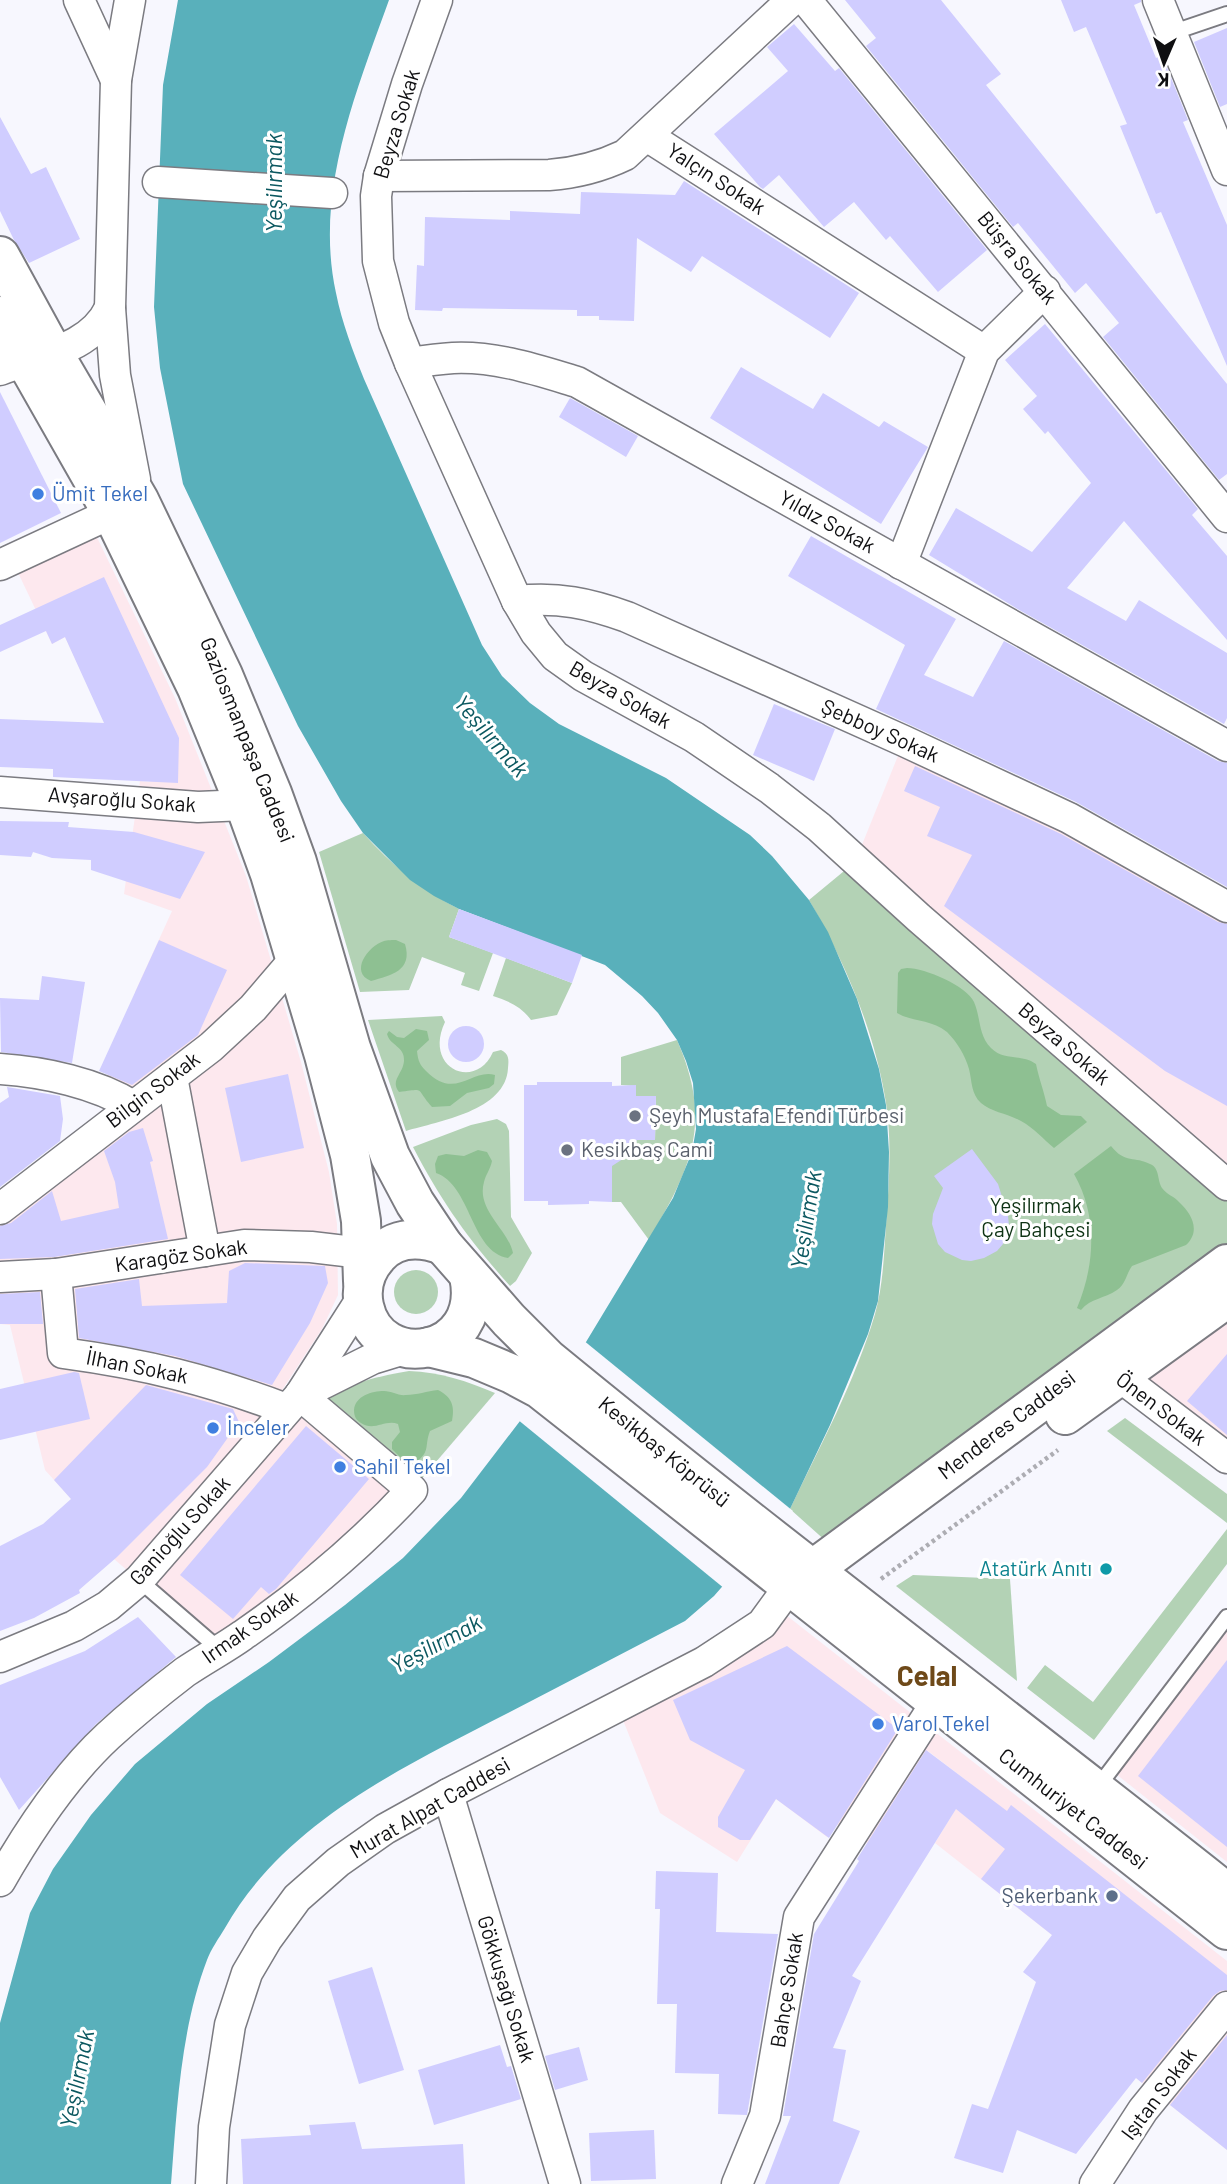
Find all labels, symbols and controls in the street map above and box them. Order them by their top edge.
north arrow [1129,28,1199,98]
street label: Beyza Sokak [367,66,424,181]
text: K [1157,69,1170,92]
water label: Yeşilırmak [259,133,287,233]
street label: Yalçın Sokak [663,137,771,219]
street label: Büşra Sokak [973,206,1063,309]
place label: Ümit Tekel [52,480,148,505]
street label: Yıldız Sokak [775,484,880,557]
marker: Ümit Tekel [30,486,46,502]
street label: Gaziosmanpaşa Caddesi [196,633,301,846]
street label: Beyza Sokak [565,655,676,733]
water label: Yeşilırmak [449,689,535,782]
street label: Şebboy Sokak [818,693,943,767]
street label: Avşaroğlu Sokak [47,781,197,816]
street label: Beyza Sokak [1014,996,1116,1089]
street label: Bilgin Sokak [100,1045,204,1132]
place label: Şeyh Mustafa Efendi Türbesi [649,1102,904,1127]
marker: Şeyh Mustafa Efendi Türbesi [627,1108,643,1124]
place label: Kesikbaş Cami [581,1136,713,1161]
marker: Kesikbaş Cami [559,1142,575,1158]
water label: Yeşilırmak [783,1169,827,1271]
park label: Yeşilırmak Çay Bahçesi [981,1192,1091,1241]
street label: Karagöz Sokak [113,1233,248,1276]
street label: İlhan Sokak [84,1343,190,1388]
street label: Menderes Caddesi [932,1364,1080,1484]
street label: Önen Sokak [1112,1366,1212,1450]
street label: Kesikbaş Köprüsü [594,1390,736,1511]
place label: İnceler [227,1414,290,1439]
marker: İnceler [205,1420,221,1436]
place label: Sahil Tekel [354,1453,450,1478]
marker: Sahil Tekel [332,1459,348,1475]
street label: Ganioğlu Sokak [123,1470,234,1590]
place label: Atatürk Anıtı [979,1555,1092,1580]
marker: Atatürk Anıtı [1098,1561,1114,1577]
street label: Irmak Sokak [196,1584,302,1668]
water label: Yeşilırmak [385,1607,486,1679]
district label: Celal [897,1658,957,1692]
place label: Varol Tekel [892,1710,990,1735]
marker: Varol Tekel [870,1716,886,1732]
street label: Cumhuriyet Caddesi [995,1742,1153,1874]
street label: Murat Alpat Caddesi [345,1751,514,1863]
place label: Şekerbank [1002,1882,1098,1907]
marker: Şekerbank [1104,1888,1120,1904]
street label: Gökkuşağı Sokak [473,1912,542,2065]
street label: Bahçe Sokak [764,1930,807,2049]
water label: Yeşilırmak [53,2027,99,2130]
street label: Işıtan Sokak [1115,2042,1201,2144]

